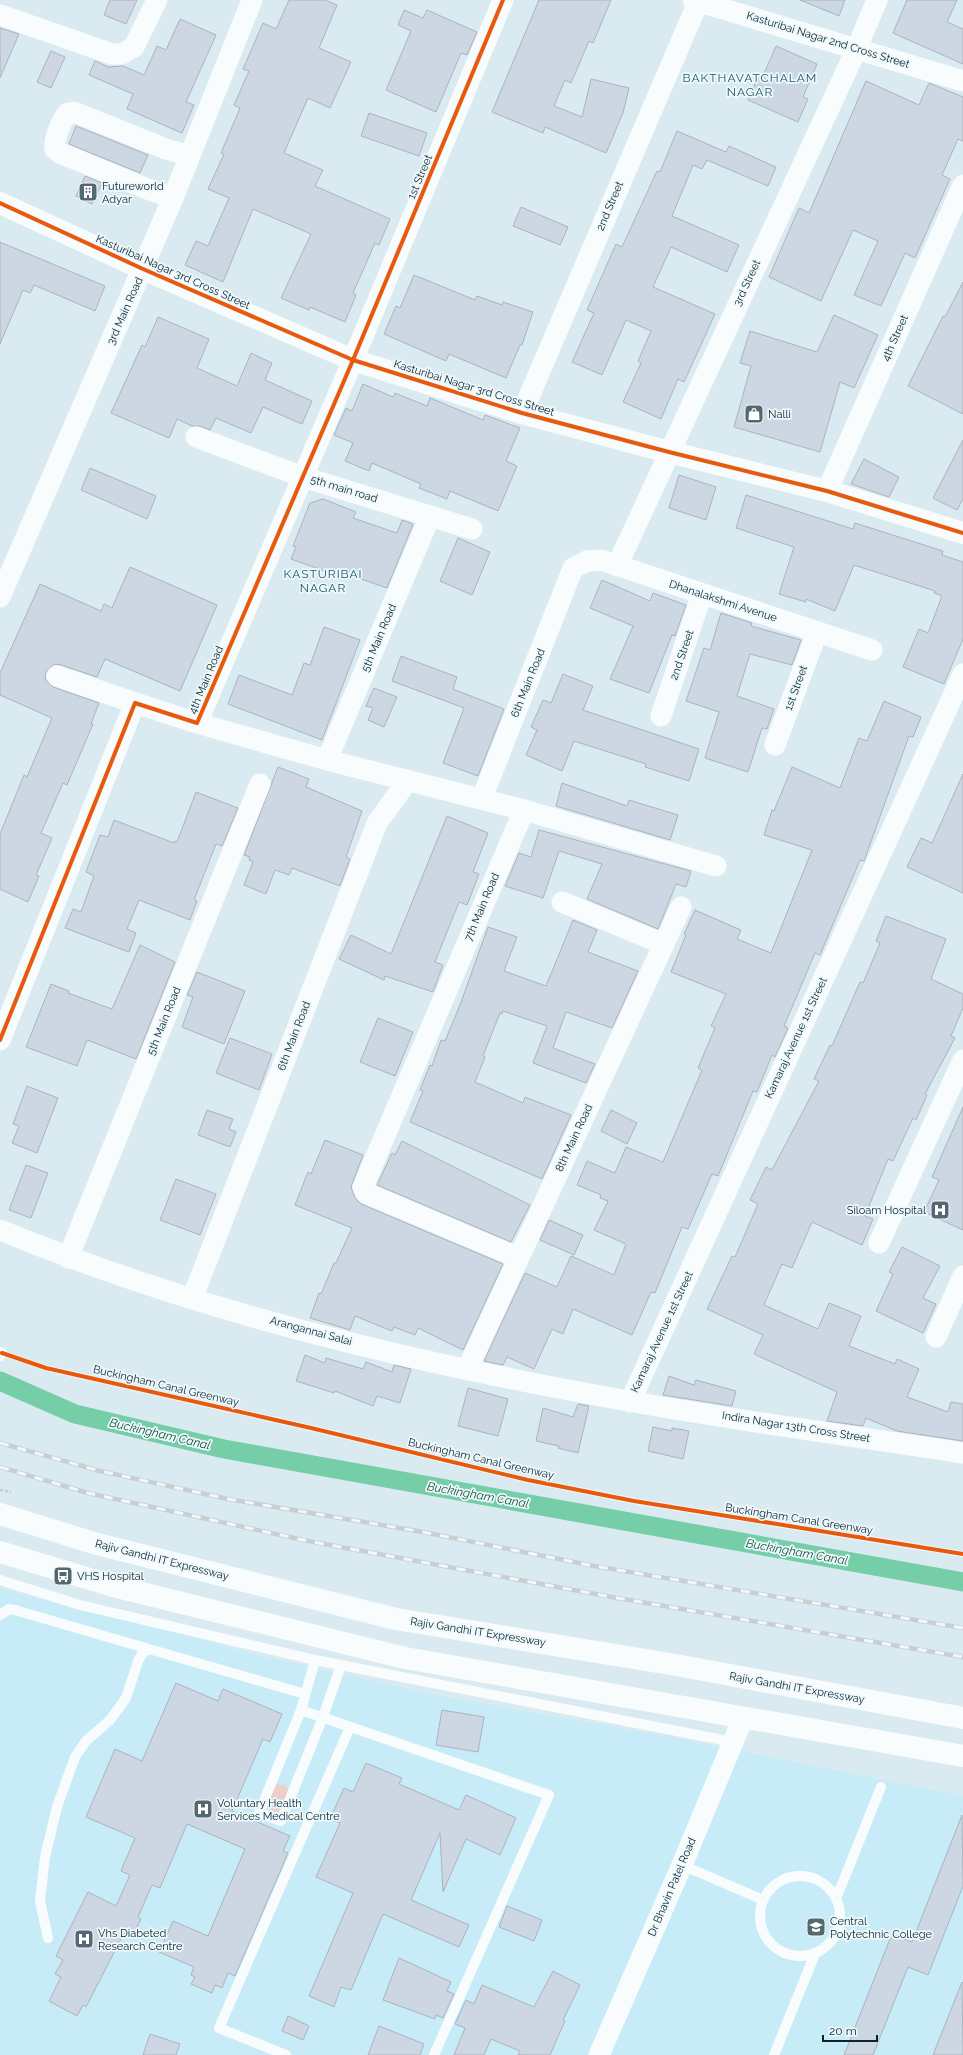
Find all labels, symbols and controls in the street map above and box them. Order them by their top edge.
street label: Kasturibai Nagar 2nd Cross Street [745,9,911,71]
district label: BAKTHAVATCHALAM NAGAR [683,71,817,99]
street label: 1st Street [405,153,435,201]
street label: 2nd Street [594,179,626,233]
place label: Futureworld Adyar [102,180,164,206]
building icon: Futureworld Adyar [77,181,99,203]
street label: Kasturibai Nagar 3rd Cross Street [94,232,252,312]
street label: 3rd Street [731,257,764,308]
street label: 3rd Main Road [104,275,146,347]
street label: 4th Street [879,313,911,363]
street label: Kasturibai Nagar 3rd Cross Street [392,357,556,419]
shop icon: Nalli [743,403,765,425]
place label: Nalli [768,408,791,421]
street label: 5th main road [309,473,379,505]
district label: KASTURIBAI NAGAR [283,567,363,595]
street label: Dhanalakshmi Avenue [667,577,779,625]
street label: 5th Main Road [359,602,399,674]
street label: 2nd Street [667,628,697,682]
street label: 4th Main Road [186,644,226,716]
street label: 6th Main Road [508,647,548,719]
street label: 1st Street [782,663,810,712]
street label: 7th Main Road [462,871,502,943]
street label: Kamaraj Avenue 1st Street [762,975,830,1101]
street label: 5th Main Road [144,985,184,1057]
street label: 6th Main Road [275,999,313,1072]
street label: 8th Main Road [553,1102,595,1174]
hospital icon: Siloam Hospital [929,1199,951,1221]
place label: Siloam Hospital [847,1204,926,1217]
street label: Kamaraj Avenue 1st Street [628,1269,696,1395]
street label: Arangannai Salai [268,1314,354,1348]
street label: Buckingham Canal Greenway [92,1363,240,1409]
street label: Indira Nagar 13th Cross Street [721,1409,871,1445]
water label: Buckingham Canal [108,1416,212,1452]
street label: Buckingham Canal Greenway [407,1436,555,1482]
water label: Buckingham Canal [426,1479,530,1511]
street label: Buckingham Canal Greenway [724,1501,874,1537]
water label: Buckingham Canal [745,1536,849,1568]
street label: Rajiv Gandhi IT Expressway [94,1537,230,1583]
bus stop icon: VHS Hospital [52,1565,74,1587]
place label: VHS Hospital [77,1570,144,1583]
street label: Rajiv Gandhi IT Expressway [409,1615,547,1649]
street label: Rajiv Gandhi IT Expressway [728,1670,866,1706]
place label: Voluntary Health Services Medical Centre [217,1797,340,1823]
hospital icon: Voluntary Health Services Medical Centre [192,1798,214,1820]
street label: Dr Bhavin Patel Road [645,1836,699,1938]
place label: Central Polytechnic College [830,1915,933,1941]
school or university icon: Central Polytechnic College [805,1916,827,1938]
place label: Vhs Diabeted Research Centre [98,1927,183,1953]
hospital icon: Vhs Diabeted Research Centre [73,1928,95,1950]
scale bar [823,2017,877,2043]
text: 20 m [829,2024,857,2038]

